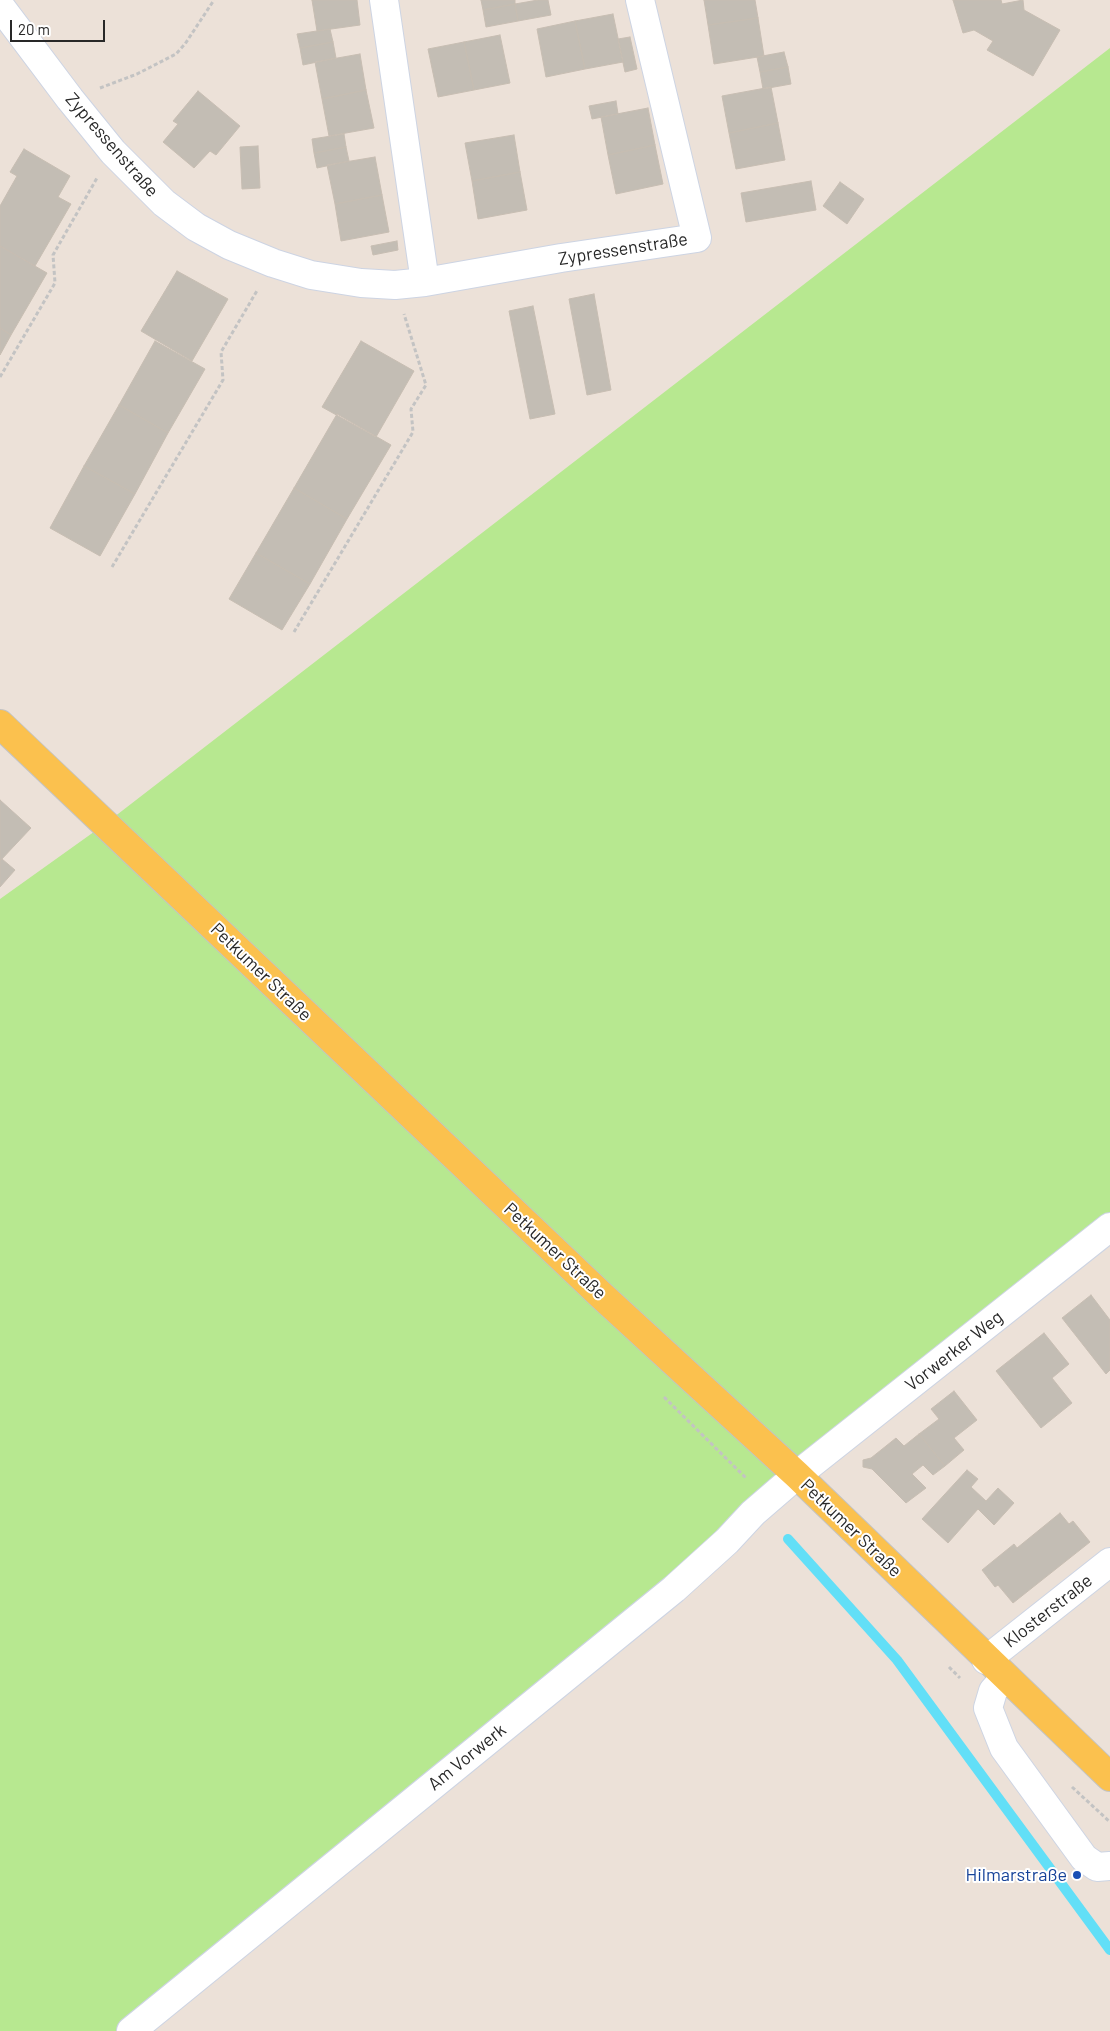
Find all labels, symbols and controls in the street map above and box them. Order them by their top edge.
scale bar [12,10,108,42]
text: 20 m [18,20,50,38]
street label: Zypressenstraße [61,89,163,201]
street label: Zypressenstraße [557,228,689,270]
street label: Petkumer Straße [206,918,316,1026]
street label: Petkumer Straße [499,1198,611,1304]
street label: Vorwerker Weg [901,1306,1007,1396]
street label: Petkumer Straße [796,1474,906,1582]
street label: Klosterstraße [999,1570,1097,1652]
street label: Am Vorwerk [424,1719,510,1795]
place label: Hilmarstraße [965,1864,1067,1886]
marker: Hilmarstraße [1071,1869,1083,1881]

